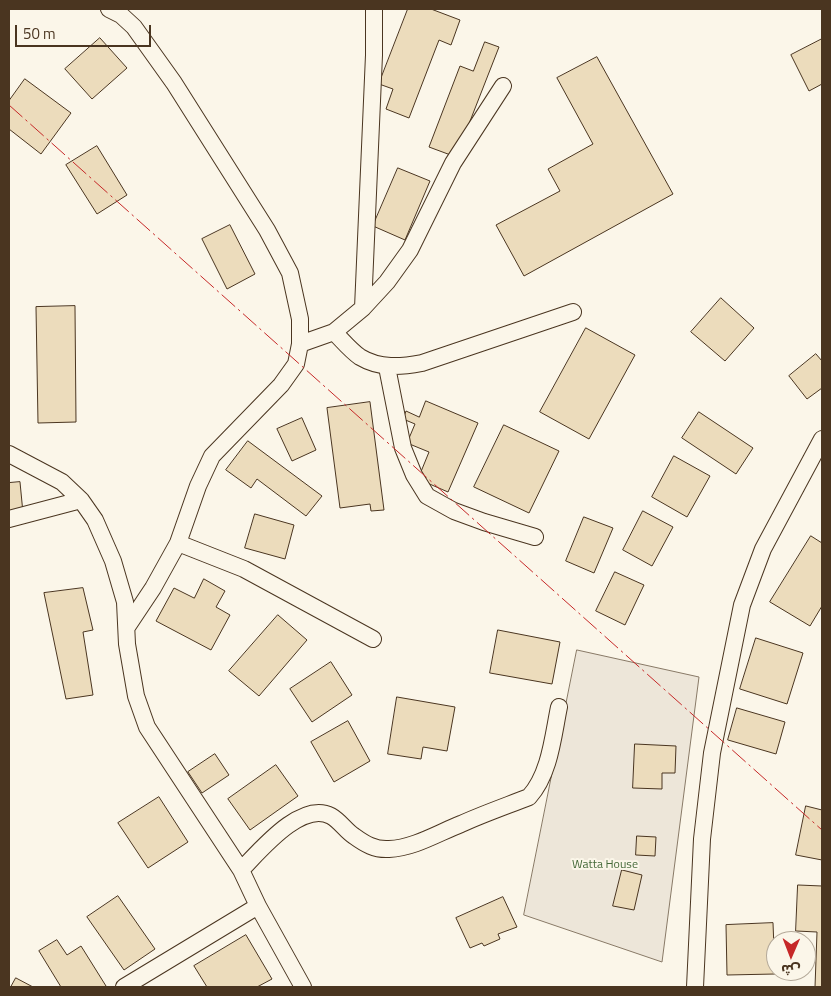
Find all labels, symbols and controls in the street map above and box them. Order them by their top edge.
scale bar [18,15,154,47]
text: 50 m [23,22,56,45]
park label: Watta House [572,858,638,872]
north arrow [766,931,816,981]
text: ش [781,960,801,981]

